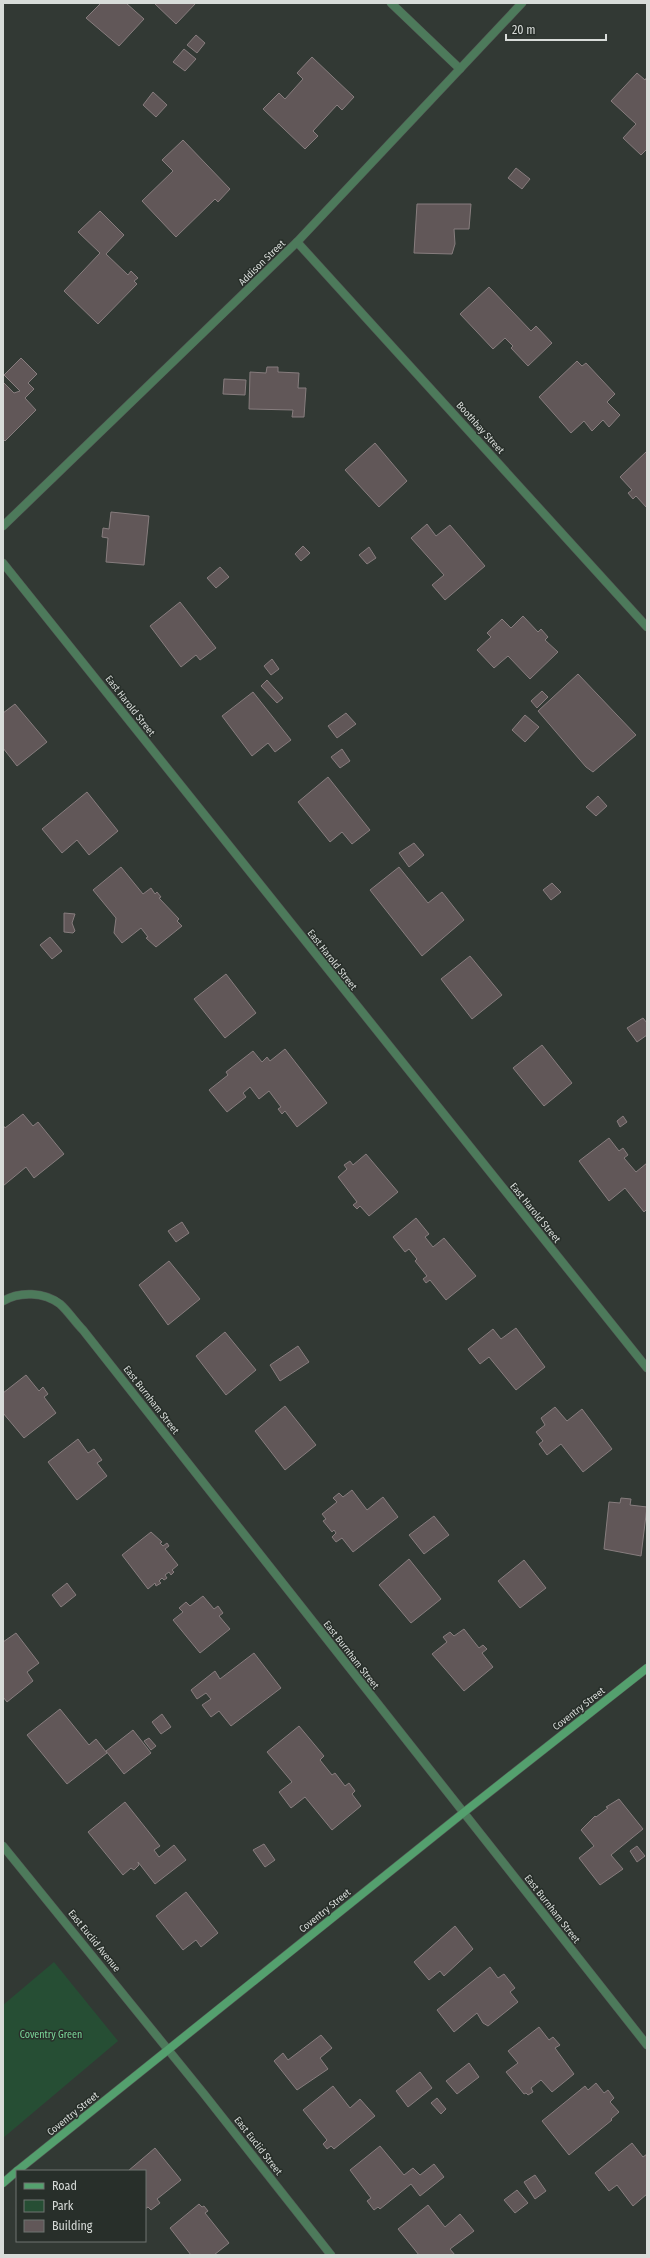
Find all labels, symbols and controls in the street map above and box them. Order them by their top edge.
scale bar [506,16,606,42]
text: 20 m [512,23,536,37]
street label: Addison Street [236,237,288,288]
street label: Boothbay Street [453,399,507,457]
street label: East Harold Street [103,673,158,739]
street label: East Harold Street [305,927,360,993]
street label: East Harold Street [507,1181,563,1246]
street label: East Burnham Street [121,1363,182,1437]
street label: East Burnham Street [321,1618,382,1692]
street label: Coventry Street [551,1684,608,1733]
street label: East Burnham Street [522,1872,583,1946]
street label: Coventry Street [297,1886,354,1935]
street label: East Euclid Avenue [65,1908,123,1974]
park label: Coventry Green [20,2029,82,2041]
street label: Coventry Street [45,2089,102,2138]
street label: East Euclid Street [231,2114,285,2178]
legend [16,2170,146,2242]
text: Road [52,2179,77,2193]
text: Park [52,2199,74,2213]
text: Building [52,2219,93,2233]

